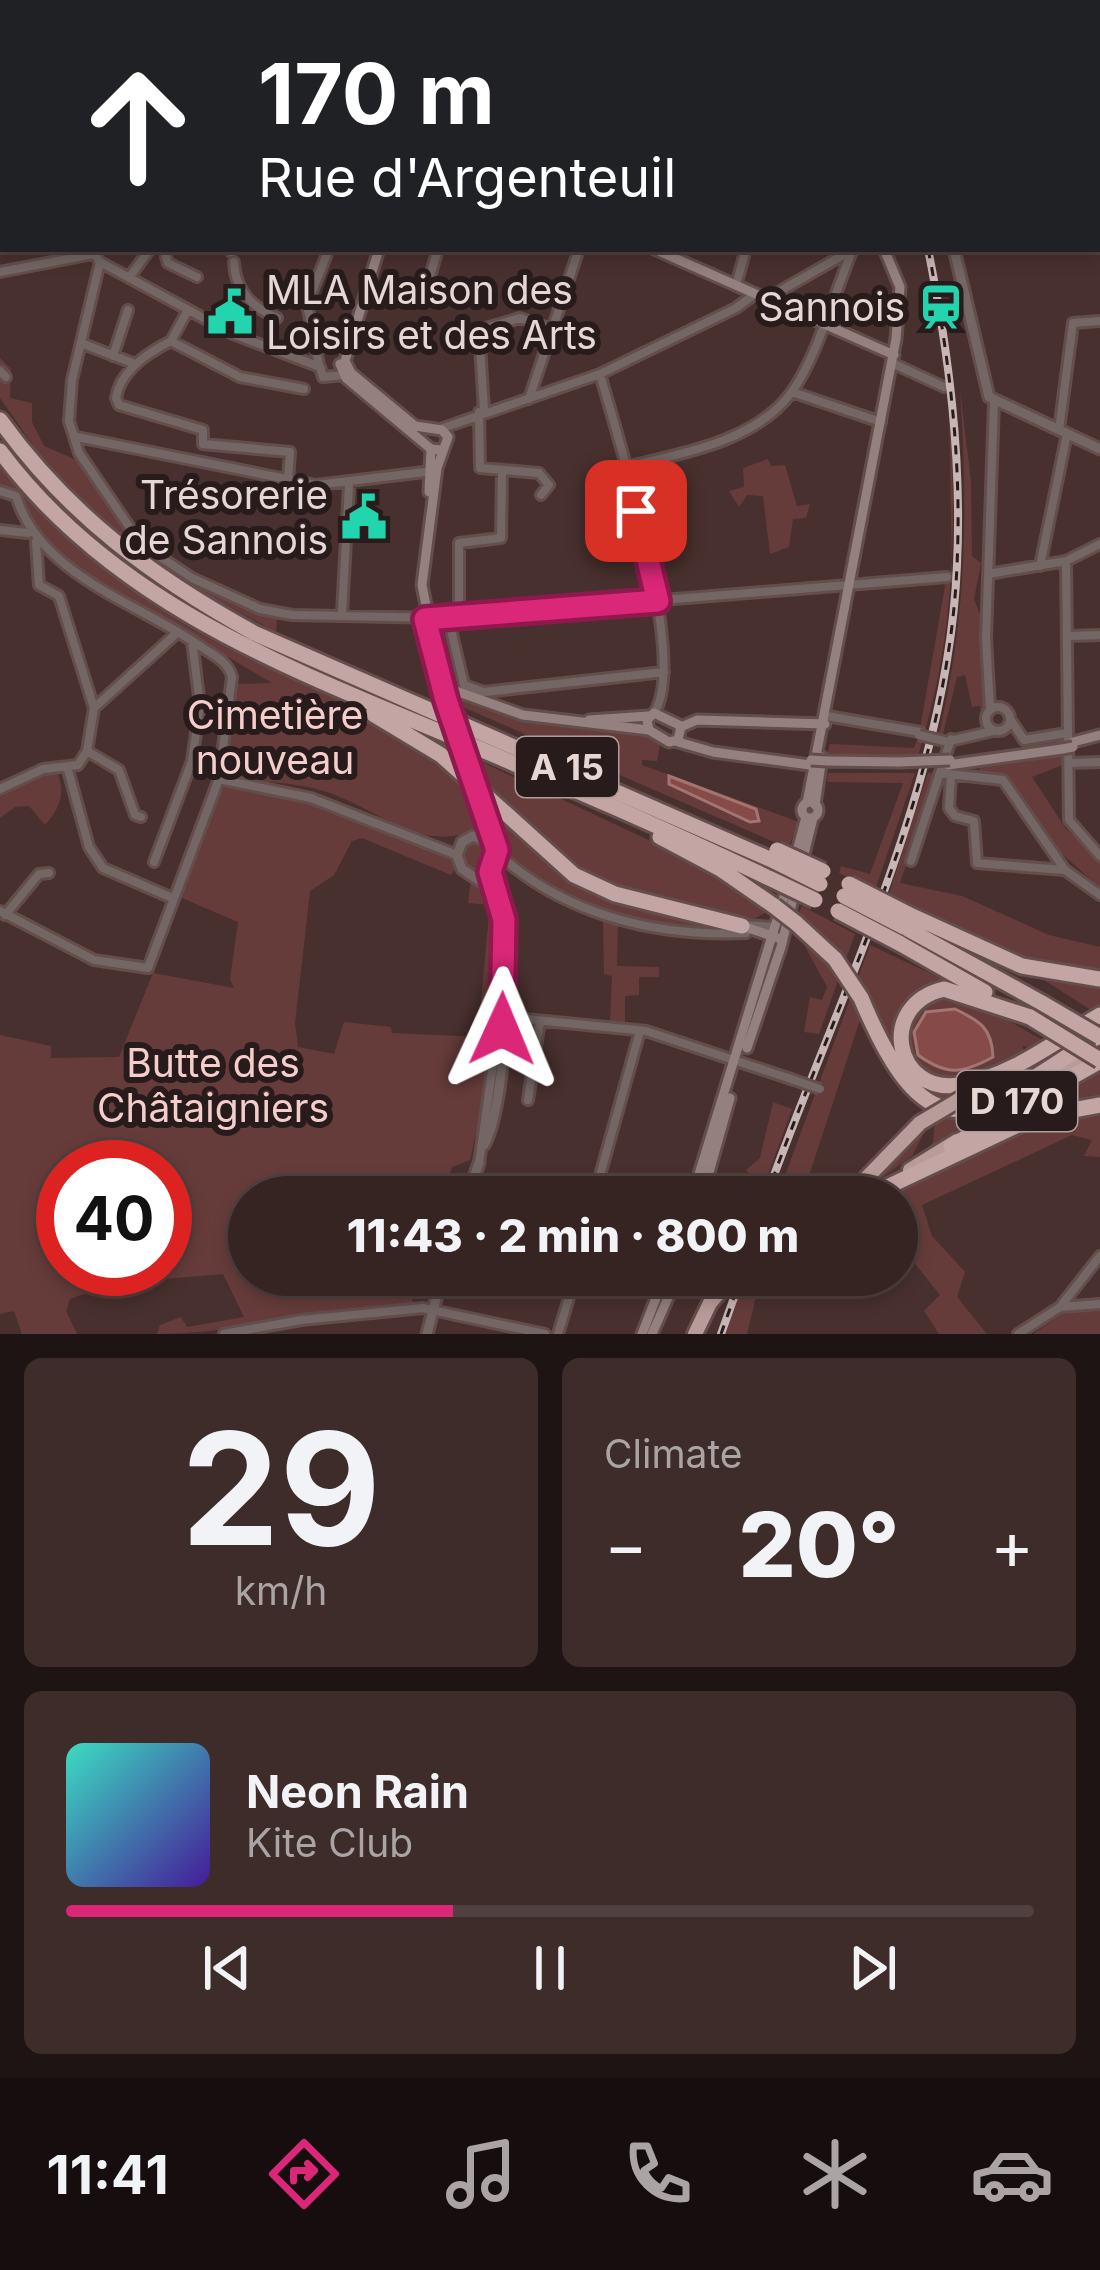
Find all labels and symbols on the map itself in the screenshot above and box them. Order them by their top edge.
place label: MLA Maison des Loisirs et des Arts [266,266,597,358]
station icon: Sannois [916,282,966,332]
place label: Sannois [759,283,905,330]
public building icon: MLA Maison des Loisirs et des Arts [205,287,255,337]
pin [585,460,687,562]
place label: Trésorerie de Sannois [124,471,328,563]
public building icon: Trésorerie de Sannois [339,492,389,542]
park label: Cimetière nouveau [187,691,363,783]
road number: A 15 [516,737,618,797]
position arrow [439,966,565,1092]
park label: Butte des Châtaigniers [97,1039,329,1131]
road number: D 170 [957,1071,1077,1131]
speed limit sign: 40 [36,1140,192,1296]

